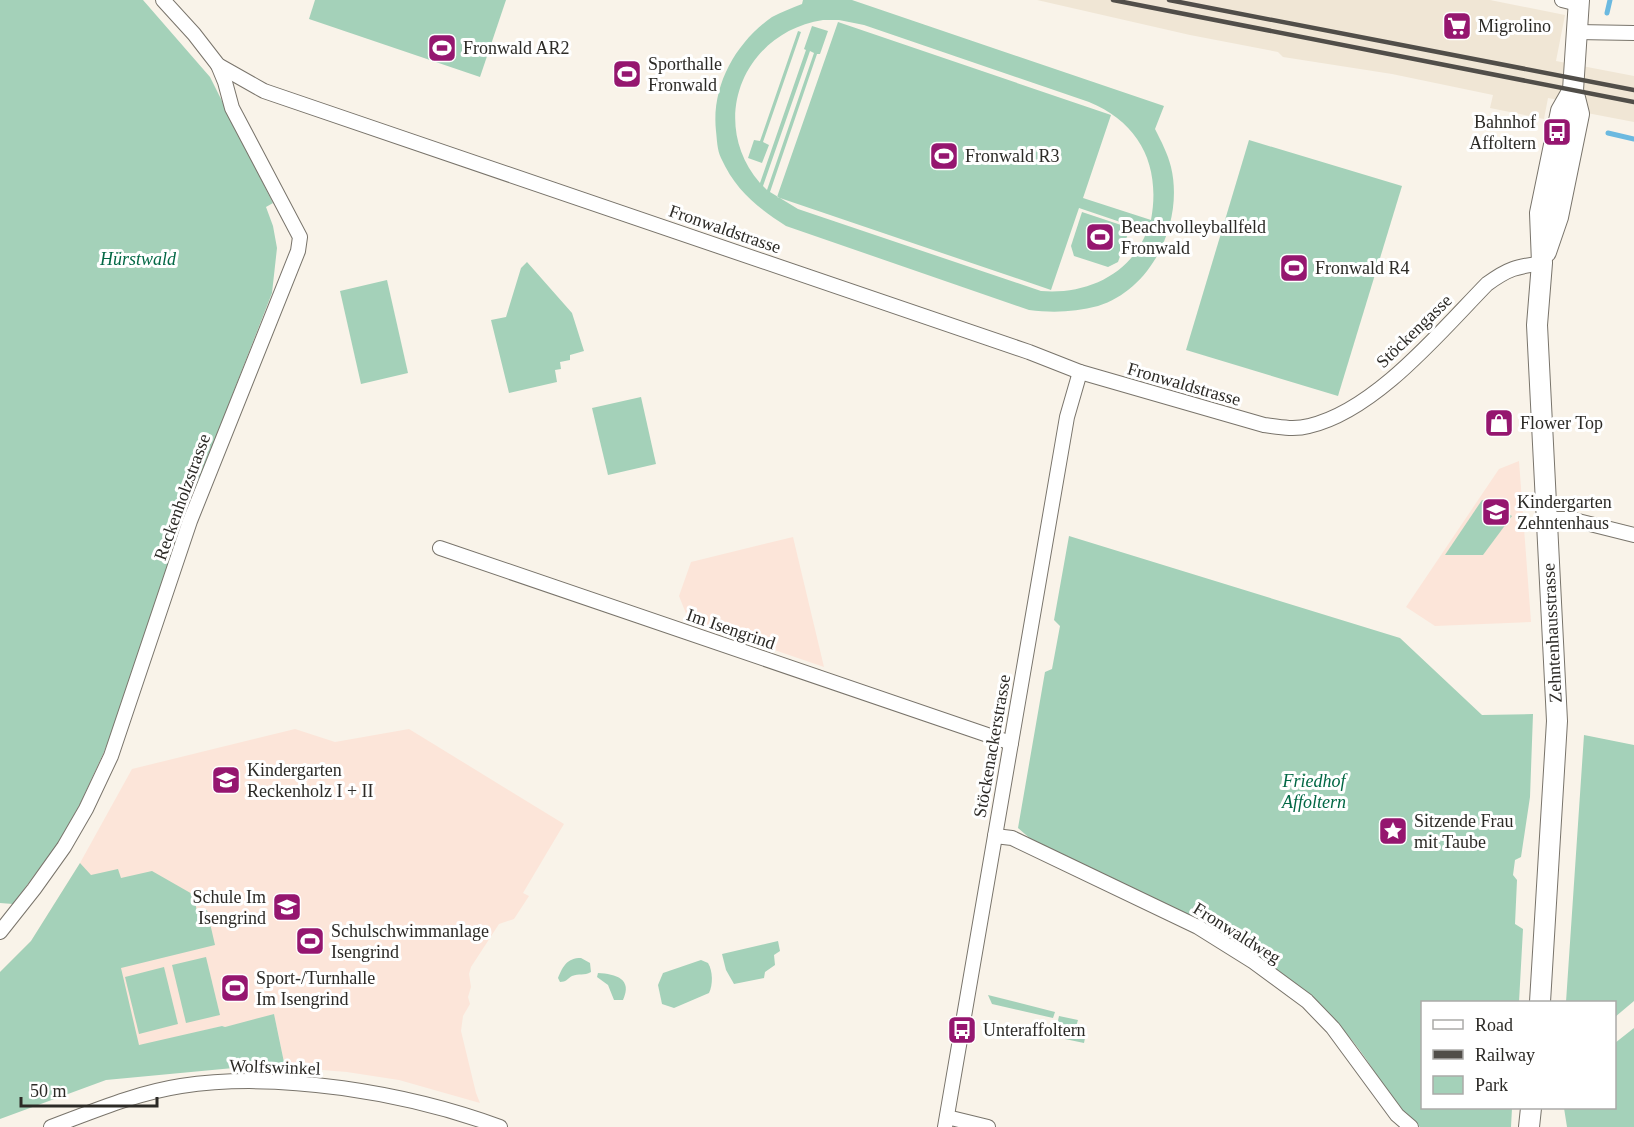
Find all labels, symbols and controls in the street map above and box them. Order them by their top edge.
supermarket icon: Migrolino [1441,10,1473,42]
place label: Migrolino [1478,16,1551,36]
sports icon: Fronwald AR2 [426,32,458,64]
place label: Fronwald AR2 [463,38,570,58]
place label: Sporthalle Fronwald [648,54,722,95]
sports icon: Sporthalle Fronwald [611,58,643,90]
place label: Bahnhof Affoltern [1469,112,1536,153]
bus stop icon: Bahnhof Affoltern [1541,116,1573,148]
sports icon: Fronwald R3 [928,140,960,172]
place label: Fronwald R3 [965,146,1060,166]
street label: Fronwaldstrasse [666,201,784,258]
place label: Beachvolleyballfeld Fronwald [1121,217,1266,258]
sports icon: Beachvolleyballfeld Fronwald [1084,221,1116,253]
park label: Hürstwald [99,249,177,269]
sports icon: Fronwald R4 [1278,252,1310,284]
place label: Fronwald R4 [1315,258,1410,278]
street label: Stöckengasse [1372,290,1456,372]
street label: Fronwaldstrasse [1125,358,1243,410]
shop icon: Flower Top [1483,407,1515,439]
place label: Flower Top [1520,413,1603,433]
street label: Reckenholzstrasse [150,431,214,563]
place label: Kindergarten Zehntenhaus [1517,492,1612,533]
school or university icon: Kindergarten Zehntenhaus [1480,496,1512,528]
street label: Zehntenhausstrasse [1538,563,1566,703]
street label: Im Isengrind [684,604,778,654]
street label: Stöckenackerstrasse [970,673,1014,819]
place label: Kindergarten Reckenholz I + II [247,760,374,801]
school or university icon: Kindergarten Reckenholz I + II [210,764,242,796]
park label: Friedhof Affoltern [1281,771,1348,812]
place label: Sitzende Frau mit Taube [1414,811,1513,852]
place icon: Sitzende Frau mit Taube [1377,815,1409,847]
place label: Schule Im Isengrind [193,887,266,928]
school or university icon: Schule Im Isengrind [271,891,303,923]
street label: Fronwaldweg [1190,898,1284,968]
place label: Schulschwimmanlage Isengrind [331,921,489,962]
sports icon: Schulschwimmanlage Isengrind [294,925,326,957]
place label: Sport-/Turnhalle Im Isengrind [256,968,375,1009]
sports icon: Sport-/Turnhalle Im Isengrind [219,972,251,1004]
legend [1421,1001,1616,1109]
bus stop icon: Unteraffoltern [946,1014,978,1046]
text: Road [1475,1015,1513,1035]
place label: Unteraffoltern [983,1020,1086,1040]
text: Railway [1475,1045,1535,1065]
street label: Wolfswinkel [229,1055,321,1079]
scale bar [21,1070,158,1108]
text: Park [1475,1075,1508,1095]
text: 50 m [30,1081,67,1101]

